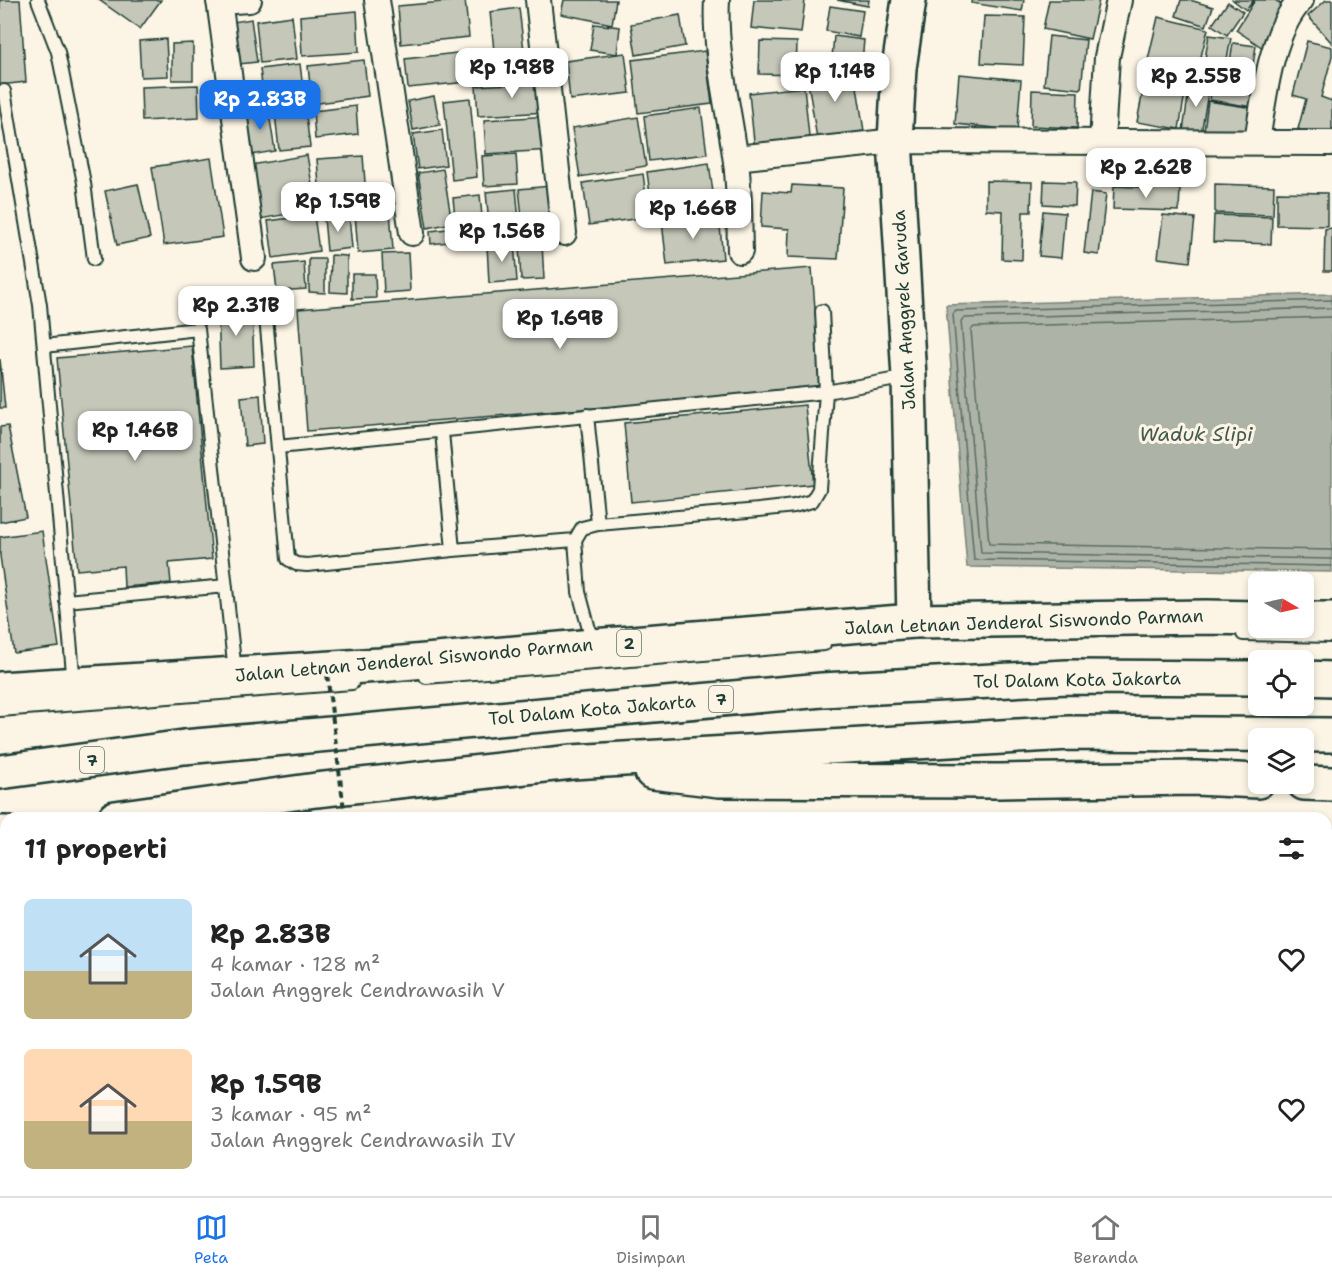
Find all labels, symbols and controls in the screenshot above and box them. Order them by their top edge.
pin: Rp 1.98B [450,48,574,99]
pin: Rp 1.14B [773,52,897,103]
text: Rp 1.98B [469,54,555,80]
pin: Rp 2.55B [1134,57,1258,108]
text: Rp 1.14B [795,58,875,84]
text: Rp 2.55B [1151,63,1241,89]
pin: Rp 2.83B [198,80,322,131]
text: Rp 2.83B [214,86,307,112]
pin: Rp 2.62B [1084,148,1208,199]
text: Rp 2.62B [1100,154,1192,180]
pin: Rp 1.59B [276,182,400,233]
text: Rp 1.59B [295,188,381,214]
pin: Rp 1.66B [631,189,755,240]
text: Rp 1.66B [649,195,737,221]
street label: Jalan Anggrek Garuda [887,209,921,411]
pin: Rp 1.56B [440,212,564,263]
text: Rp 1.56B [459,218,545,244]
pin: Rp 2.31B [174,286,298,337]
text: Rp 2.31B [192,292,280,318]
pin: Rp 1.69B [498,299,622,350]
text: Rp 1.69B [517,305,603,331]
pin: Rp 1.46B [73,411,197,462]
text: Rp 1.46B [92,417,178,443]
water label: Waduk Slipi [1139,421,1253,447]
north arrow [1248,572,1314,638]
map controls [1248,572,1314,794]
street label: Jalan Letnan Jenderal Siswondo Parman [844,604,1204,640]
road number: 2 [617,630,641,656]
street label: Jalan Letnan Jenderal Siswondo Parman [234,632,594,688]
button: locate [1248,650,1314,716]
street label: Tol Dalam Kota Jakarta [973,666,1181,694]
road number: 7 [709,686,733,712]
street label: Tol Dalam Kota Jakarta [488,689,696,731]
button: layers [1248,728,1314,794]
road number: 7 [80,747,104,773]
text: 11 properti [24,831,167,866]
icon: filters [1275,832,1308,865]
text: Rp 2.83B [210,916,331,951]
icon: home [72,923,144,995]
icon: heart [1275,943,1308,976]
text: 4 kamar · 128 m² [210,951,380,977]
text: Jalan Anggrek Cendrawasih V [210,977,505,1003]
text: Rp 1.59B [210,1066,322,1101]
icon: home [72,1073,144,1145]
icon: heart [1275,1093,1308,1126]
text: 3 kamar · 95 m² [210,1101,371,1127]
text: Jalan Anggrek Cendrawasih IV [210,1127,516,1153]
tab: Peta [194,1211,228,1268]
tab: Disimpan [616,1211,685,1268]
tab: Beranda [1074,1211,1138,1268]

